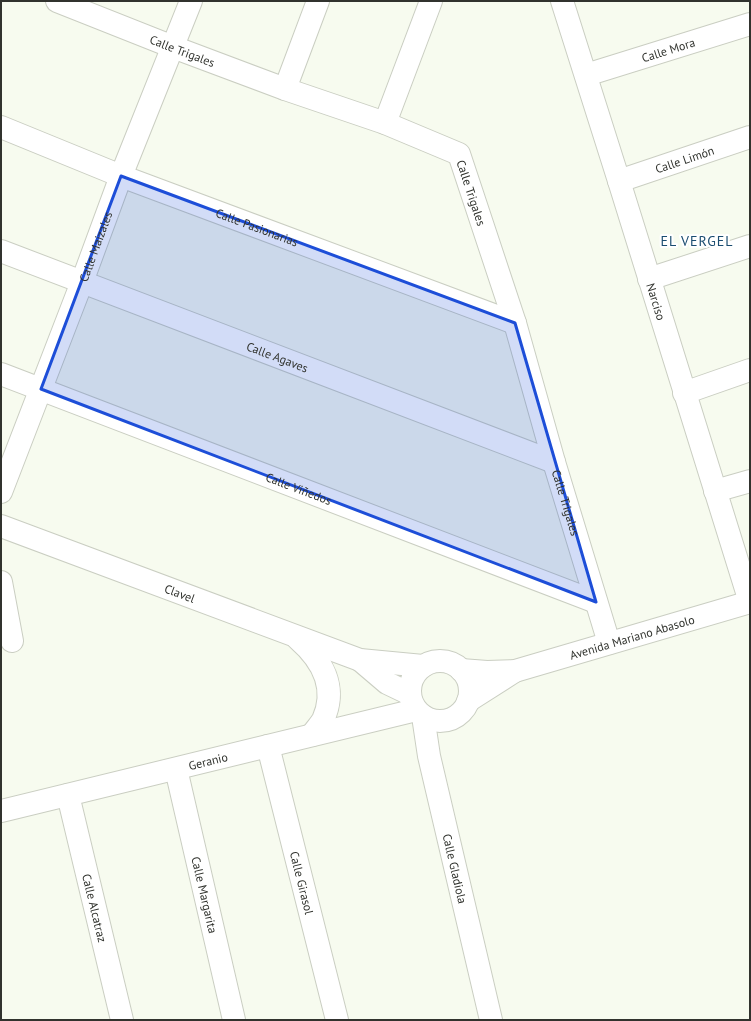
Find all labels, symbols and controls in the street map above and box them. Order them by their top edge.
street label: Calle Trigales [148,31,217,70]
street label: Calle Mora [640,34,697,65]
street label: Calle Limón [653,142,716,176]
street label: Calle Trigales [454,158,490,228]
street label: Calle Pasionarias [214,205,300,249]
street label: Calle Maizales [75,209,115,284]
district label: EL VERGEL [661,232,733,250]
street label: Narciso [644,281,669,322]
street label: Calle Agaves [245,338,310,375]
street label: Calle Trigales [549,468,583,537]
street label: Calle Viñedos [264,469,334,508]
street label: Clavel [163,580,198,606]
street label: Avenida Mariano Abasolo [568,611,696,662]
street label: Geranio [187,749,229,773]
street label: Calle Gladiola [440,832,471,905]
street label: Calle Girasol [287,850,318,916]
street label: Calle Margarita [189,855,221,935]
street label: Calle Alcatraz [80,872,111,944]

